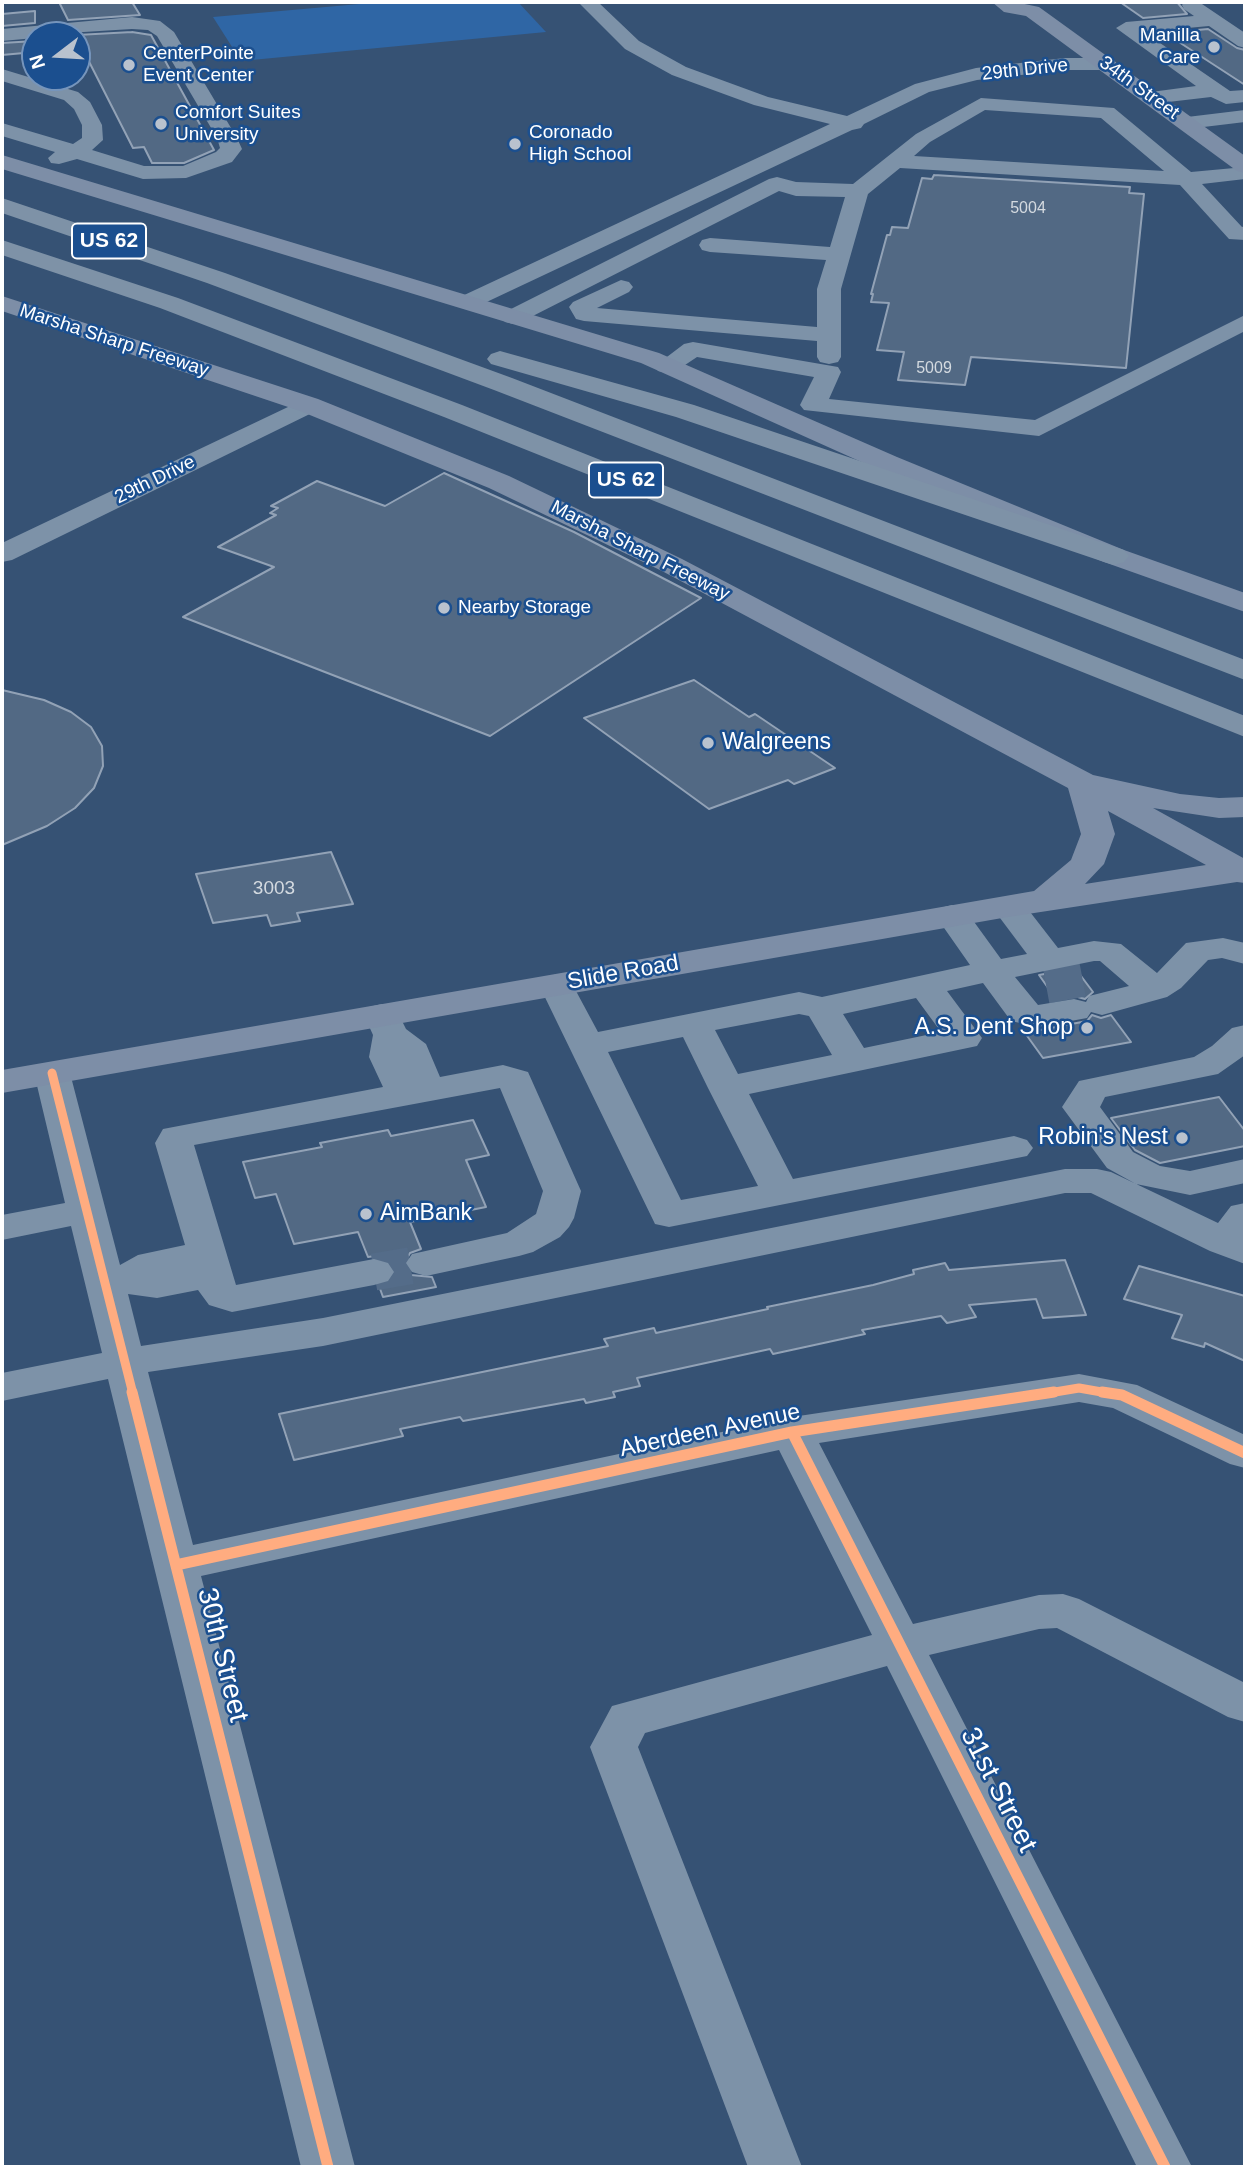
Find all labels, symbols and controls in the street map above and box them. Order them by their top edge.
north arrow [21,21,91,91]
place label: Manilla Care [1140,25,1200,69]
marker: Manilla Care [1206,39,1222,55]
place label: CenterPointe Event Center [143,43,254,87]
street label: 34th Street [1095,51,1183,125]
text: N [25,52,49,71]
street label: 29th Drive [981,54,1069,86]
marker: CenterPointe Event Center [121,57,137,73]
place label: Comfort Suites University [175,102,301,146]
marker: Comfort Suites University [153,116,169,132]
place label: Coronado High School [529,122,631,166]
marker: Coronado High School [507,136,523,152]
house number: 5004 [1010,199,1046,219]
road number: US 62 [72,224,146,258]
street label: Marsha Sharp Freeway [17,300,211,382]
house number: 5009 [916,359,952,379]
street label: 29th Drive [111,451,199,509]
road number: US 62 [589,462,663,498]
street label: Marsha Sharp Freeway [547,496,733,606]
place label: Nearby Storage [458,597,591,619]
marker: Nearby Storage [436,600,452,616]
place label: Walgreens [722,729,831,757]
marker: Walgreens [700,735,716,751]
house number: 3003 [253,878,295,900]
street label: Slide Road [565,950,681,996]
place label: A.S. Dent Shop [914,1014,1073,1042]
marker: A.S. Dent Shop [1079,1020,1095,1036]
place label: Robin's Nest [1038,1124,1168,1152]
marker: Robin's Nest [1174,1130,1190,1146]
place label: AimBank [380,1200,472,1228]
marker: AimBank [358,1206,374,1222]
street label: Aberdeen Avenue [617,1398,803,1464]
street label: 30th Street [189,1584,255,1726]
street label: 31st Street [952,1722,1044,1858]

